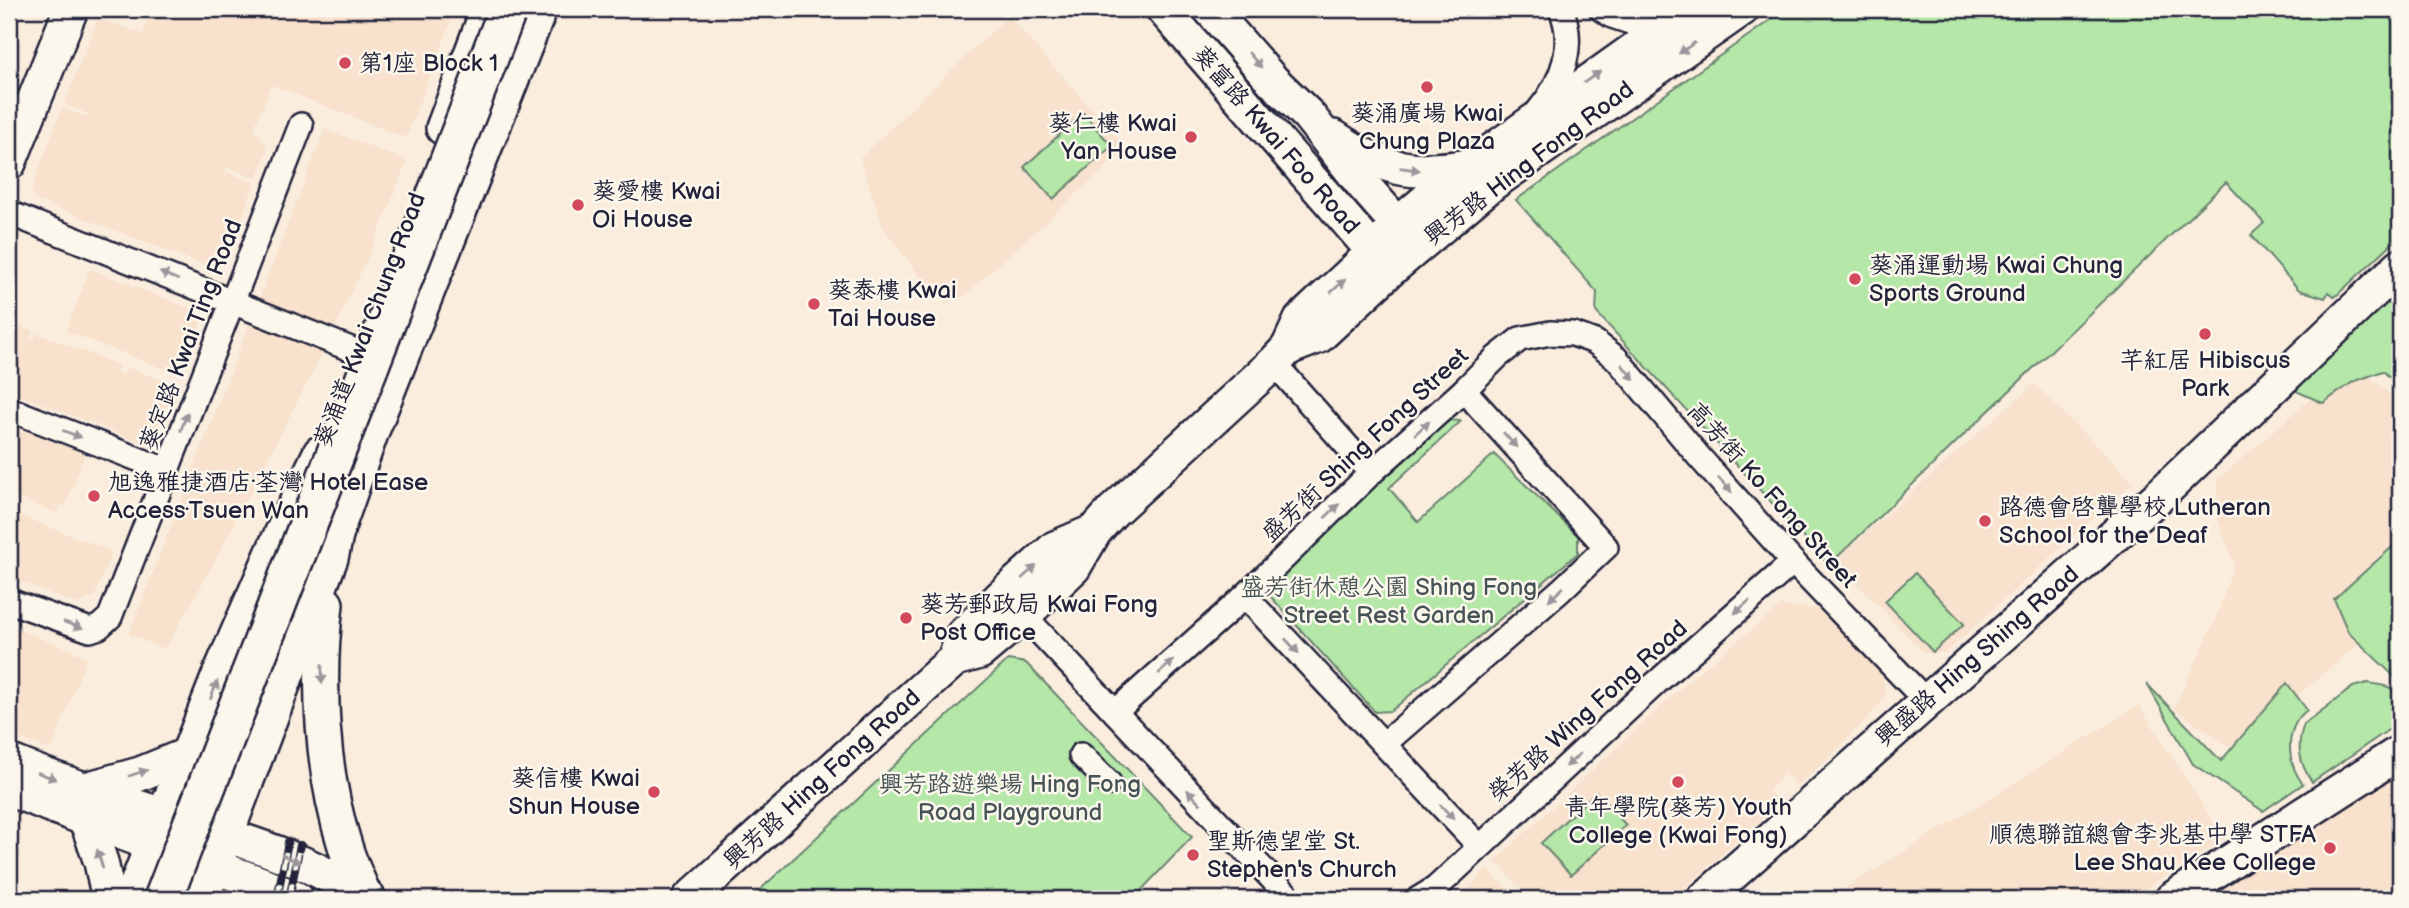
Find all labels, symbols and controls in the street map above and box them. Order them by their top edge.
street label: 葵富路 Kwai Foo Road [1186,40,1366,240]
one-way arrow [1678,41,1696,55]
place label: 第1座 Block 1 [359,49,498,78]
one-way arrow [1247,52,1262,69]
marker: 第1座 Block 1 [337,55,353,71]
one-way arrow [1583,70,1601,84]
street label: 興芳路 Hing Fong Road [1419,75,1639,251]
marker: 葵涌廣場 Kwai Chung Plaza [1419,79,1435,95]
place label: 葵涌廣場 Kwai Chung Plaza [1351,99,1503,156]
place label: 葵仁樓 Kwai Yan House [1048,109,1177,166]
marker: 葵仁樓 Kwai Yan House [1183,129,1199,145]
one-way arrow [1399,164,1421,175]
place label: 葵愛樓 Kwai Oi House [592,177,721,234]
street label: 葵涌道 Kwai Chung Road [308,188,432,452]
marker: 葵愛樓 Kwai Oi House [570,197,586,213]
street label: 葵定路 Kwai Ting Road [133,215,249,455]
place label: 葵涌運動場 Kwai Chung Sports Ground [1869,251,2123,308]
one-way arrow [159,271,180,282]
marker: 葵涌運動場 Kwai Chung Sports Ground [1847,271,1863,287]
place label: 葵泰樓 Kwai Tai House [828,276,957,333]
one-way arrow [1329,279,1346,295]
marker: 葵泰樓 Kwai Tai House [806,296,822,312]
marker: 芊紅居 Hibiscus Park [2197,326,2213,342]
street label: 盛芳街 Shing Fong Street [1256,341,1475,548]
place label: 芊紅居 Hibiscus Park [2120,346,2290,403]
one-way arrow [1620,363,1635,380]
street label: 高芳街 Ko Fong Street [1681,396,1864,594]
one-way arrow [179,411,190,432]
one-way arrow [1413,420,1430,436]
one-way arrow [62,428,83,439]
one-way arrow [1502,432,1517,449]
place label: 旭逸雅捷酒店·荃灣 Hotel Ease Access·Tsuen Wan [108,468,428,525]
one-way arrow [1717,477,1732,494]
marker: 旭逸雅捷酒店·荃灣 Hotel Ease Access·Tsuen Wan [86,488,102,504]
place label: 路德會啓聾學校 Lutheran School for the Deaf [1999,493,2271,550]
one-way arrow [1323,504,1340,520]
marker: 路德會啓聾學校 Lutheran School for the Deaf [1977,513,1993,529]
street label: 興盛路 Hing Shing Road [1869,560,2085,752]
one-way arrow [1020,564,1037,580]
park label: 盛芳街休憩公園 Shing Fong Street Rest Garden [1241,573,1537,630]
one-way arrow [1547,586,1565,602]
place label: 葵芳郵政局 Kwai Fong Post Office [920,590,1158,647]
one-way arrow [1733,599,1751,615]
marker: 葵芳郵政局 Kwai Fong Post Office [898,610,914,626]
street label: 榮芳路 Wing Fong Road [1483,614,1693,808]
one-way arrow [62,620,83,631]
one-way arrow [1283,637,1299,654]
one-way arrow [1157,659,1175,675]
one-way arrow [316,664,327,686]
one-way arrow [208,680,219,701]
street label: 興芳路 Hing Fong Road [718,683,926,875]
one-way arrow [1565,751,1582,767]
place label: 葵信樓 Kwai Shun House [509,764,640,821]
one-way arrow [128,768,149,778]
park label: 興芳路遊樂場 Hing Fong Road Playground [879,770,1141,827]
one-way arrow [36,771,57,782]
marker: 青年學院(葵芳) Youth College (Kwai Fong) [1670,774,1686,790]
marker: 葵信樓 Kwai Shun House [646,784,662,800]
one-way arrow [1186,789,1202,806]
place label: 青年學院(葵芳) Youth College (Kwai Fong) [1564,793,1792,850]
one-way arrow [1439,803,1455,820]
place label: 順德聯誼總會李兆基中學 STFA Lee Shau Kee College [1989,820,2316,877]
place label: 聖斯德望堂 St. Stephen's Church [1207,827,1397,884]
marker: 順德聯誼總會李兆基中學 STFA Lee Shau Kee College [2322,840,2338,856]
marker: 聖斯德望堂 St. Stephen's Church [1185,847,1201,863]
one-way arrow [94,848,104,869]
one-way arrow [281,853,301,865]

